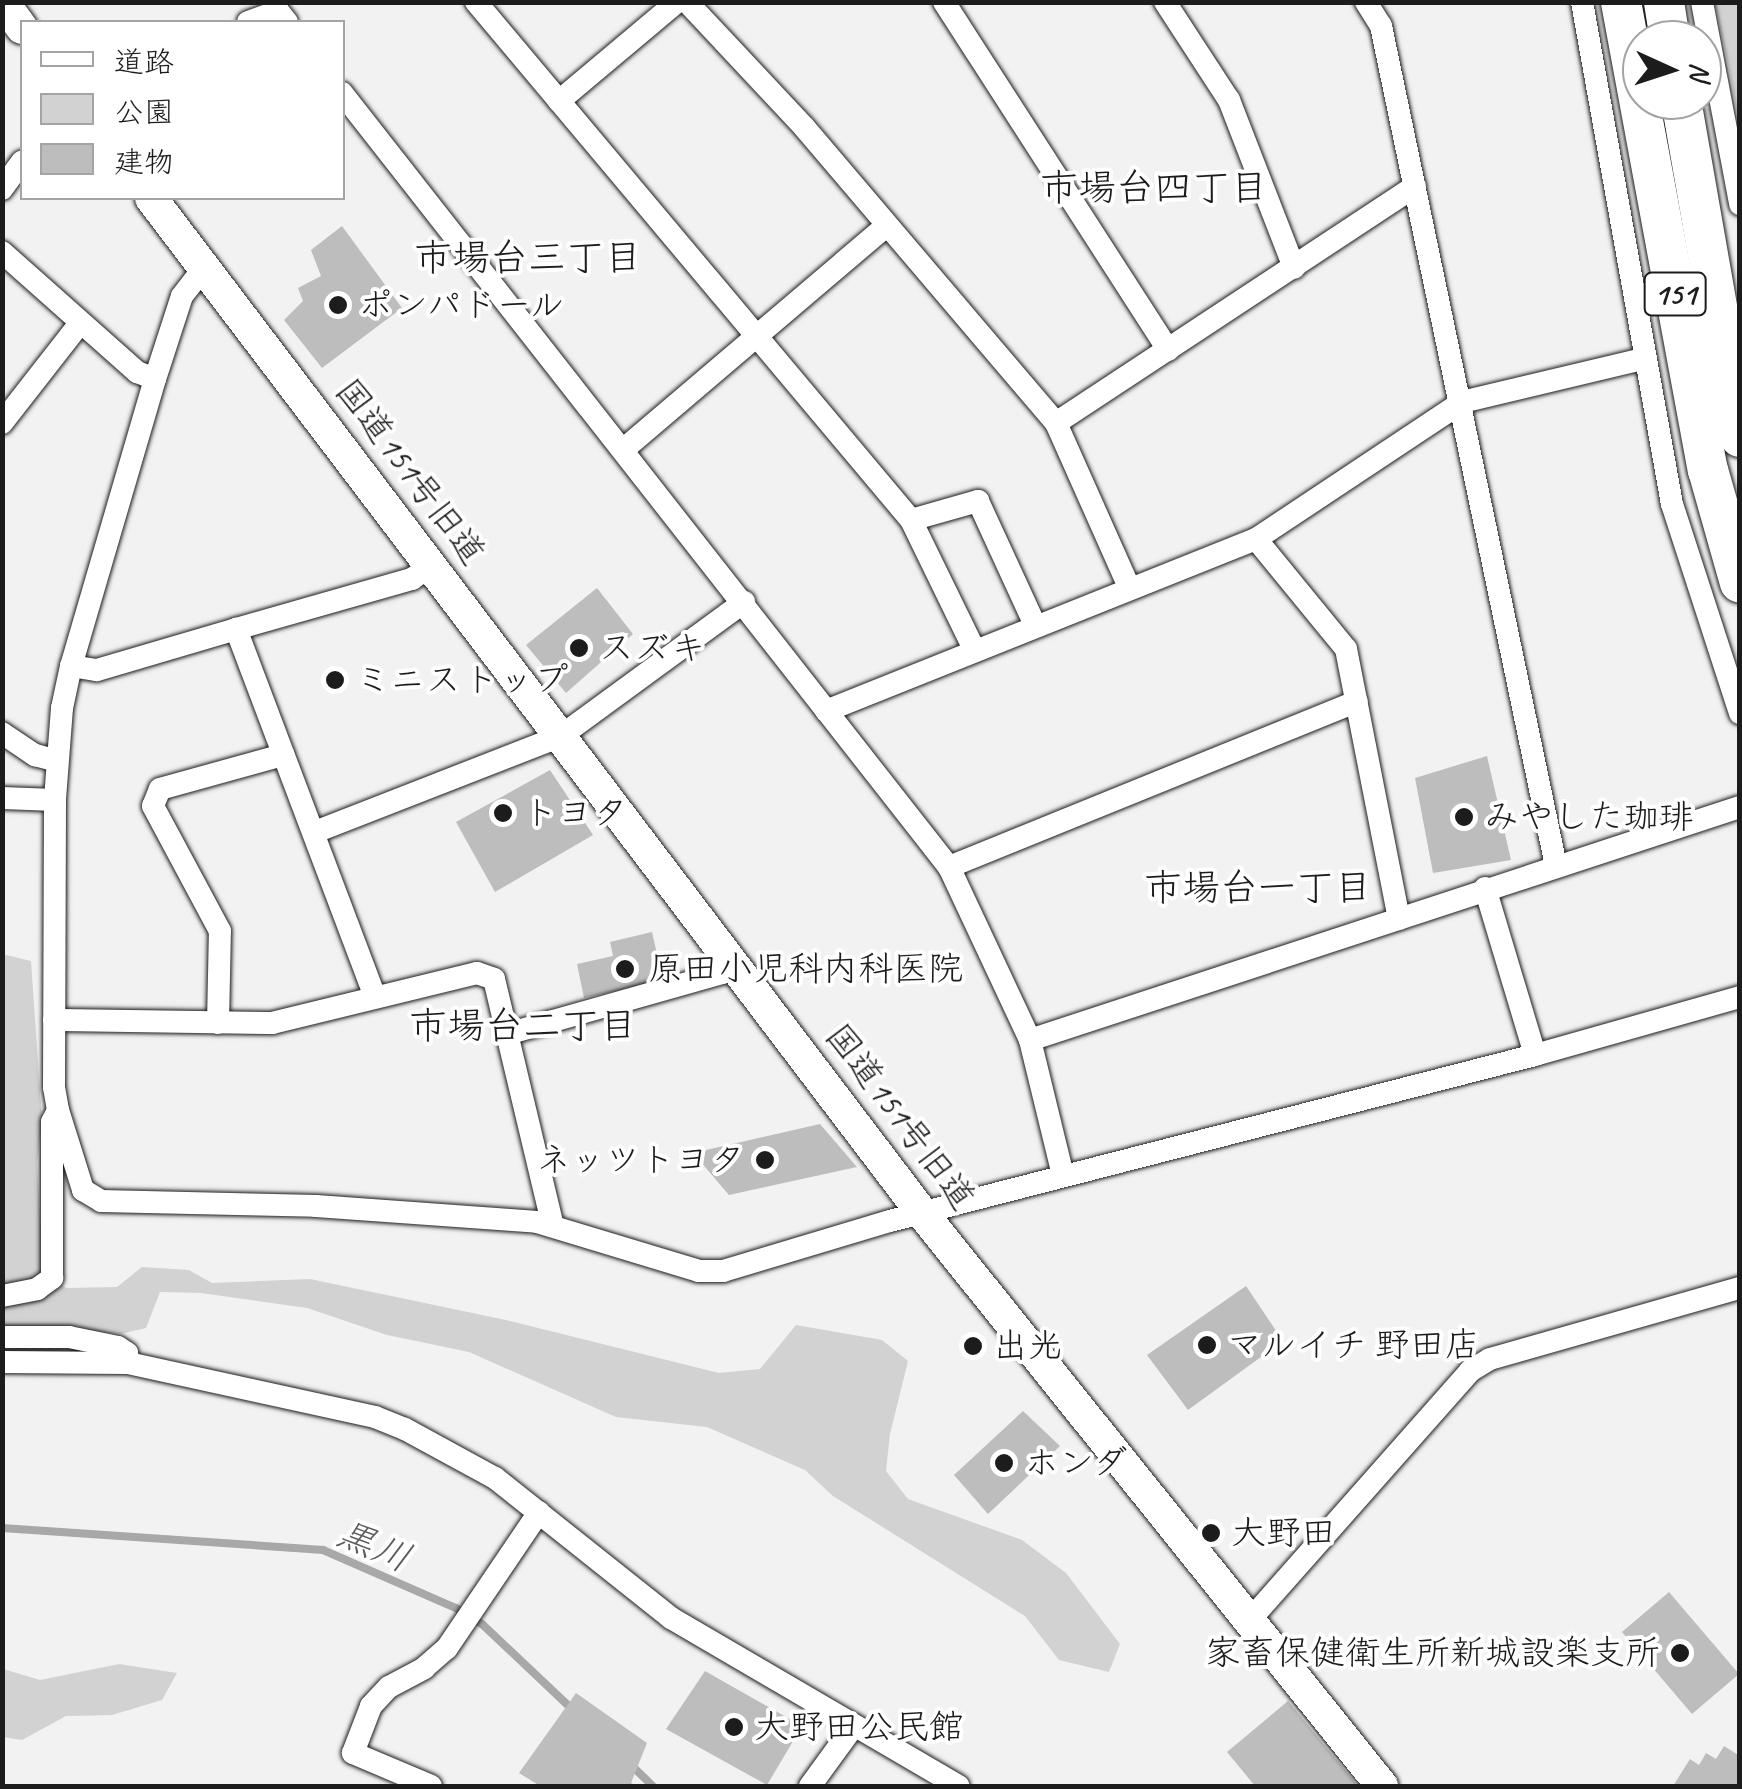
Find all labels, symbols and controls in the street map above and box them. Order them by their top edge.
legend [20,20,345,200]
north arrow [1622,20,1722,120]
text: 道路 [114,43,174,81]
text: N [1683,62,1718,81]
text: 公園 [114,93,174,131]
text: 建物 [114,143,174,181]
district label: 市場台四丁目 [1040,165,1268,211]
district label: 市場台三丁目 [414,235,642,281]
road number: 151 [1642,267,1708,321]
place label: ポンパドール [358,284,568,326]
marker: ポンパドール [327,294,349,316]
street label: 国道151号旧道 [326,371,494,573]
place label: スズキ [599,627,704,669]
marker: スズキ [568,637,590,659]
place label: ミニストップ [355,659,565,701]
marker: ミニストップ [324,669,346,691]
place label: トヨタ [523,792,628,834]
place label: みやした珈琲 [1484,796,1694,838]
marker: トヨタ [492,802,514,824]
marker: みやした珈琲 [1453,806,1475,828]
district label: 市場台一丁目 [1144,865,1372,911]
place label: 原田小児科内科医院 [648,948,963,990]
marker: 原田小児科内科医院 [612,956,638,982]
district label: 市場台二丁目 [409,1003,637,1049]
street label: 国道151号旧道 [816,1016,984,1218]
place label: ネッツトヨタ [535,1139,745,1181]
marker: ネッツトヨタ [754,1149,776,1171]
place label: マルイチ 野田店 [1227,1324,1480,1366]
place label: 出光 [993,1325,1063,1367]
marker: マルイチ 野田店 [1196,1334,1218,1356]
marker: 出光 [962,1335,984,1357]
place label: ホンダ [1024,1442,1129,1484]
marker: ホンダ [993,1452,1015,1474]
water label: 黒川 [330,1510,418,1582]
place label: 大野田 [1231,1512,1336,1554]
marker: 大野田 [1200,1522,1222,1544]
place label: 家畜保健衛生所新城設楽支所 [1205,1632,1660,1674]
marker: 家畜保健衛生所新城設楽支所 [1669,1642,1691,1664]
place label: 大野田公民館 [754,1706,964,1748]
marker: 大野田公民館 [723,1716,745,1738]

